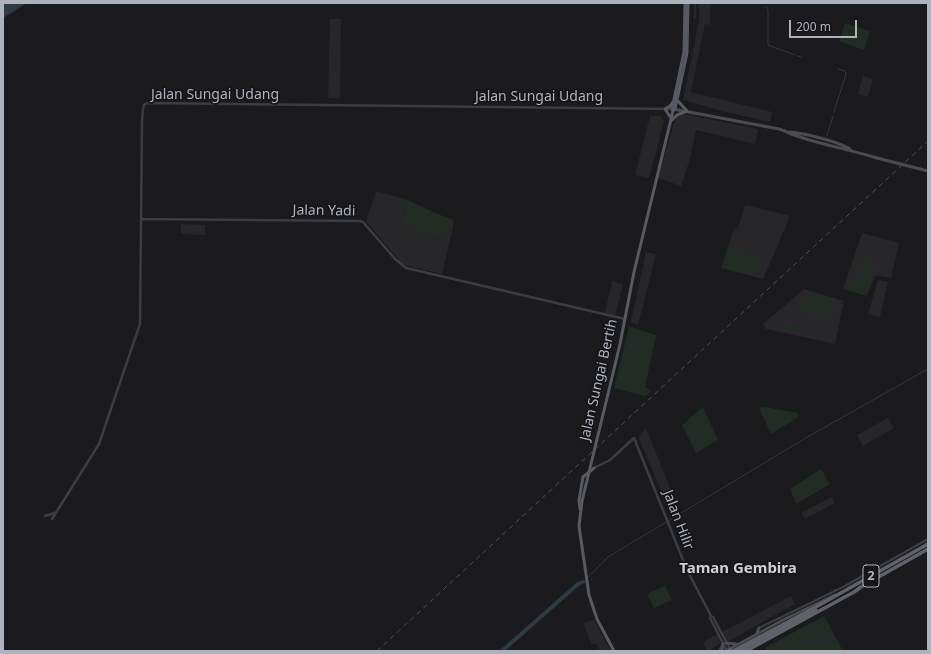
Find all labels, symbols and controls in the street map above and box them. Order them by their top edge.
scale bar [791,12,859,38]
text: 200 m [796,18,831,35]
street label: Jalan Sungai Udang [151,87,279,103]
street label: Jalan Sungai Udang [475,89,603,105]
street label: Jalan Yadi [292,202,356,220]
street label: Jalan Sungai Bertih [577,318,621,442]
street label: Jalan Hilir [659,488,697,552]
district label: Taman Gembira [679,560,797,578]
road number: 2 [863,565,879,587]

